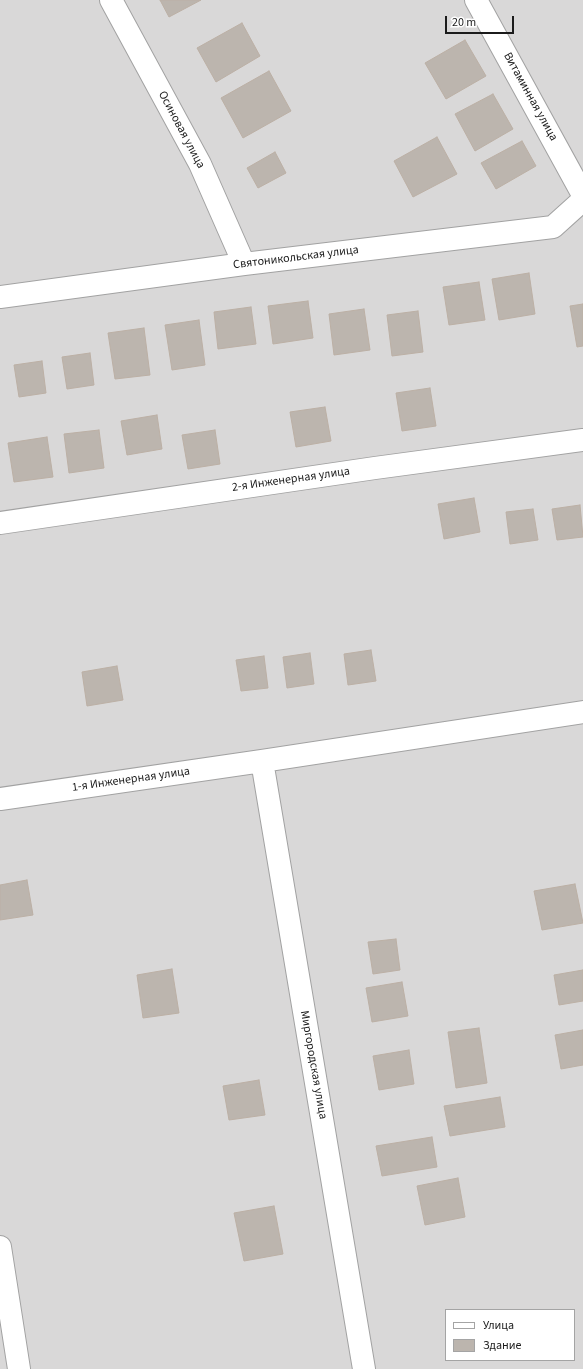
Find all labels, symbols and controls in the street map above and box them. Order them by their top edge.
scale bar [447,8,516,34]
text: 20 m [452,14,476,31]
street label: Витаминная улица [500,50,560,144]
street label: Осиновая улица [155,89,207,171]
street label: Святоникольская улица [232,243,360,273]
street label: 2-я Инженерная улица [231,465,351,495]
street label: 1-я Инженерная улица [71,765,191,795]
street label: Миргородская улица [296,1010,330,1120]
legend [445,1309,575,1361]
text: Улица [483,1317,514,1334]
text: Здание [483,1337,522,1354]

